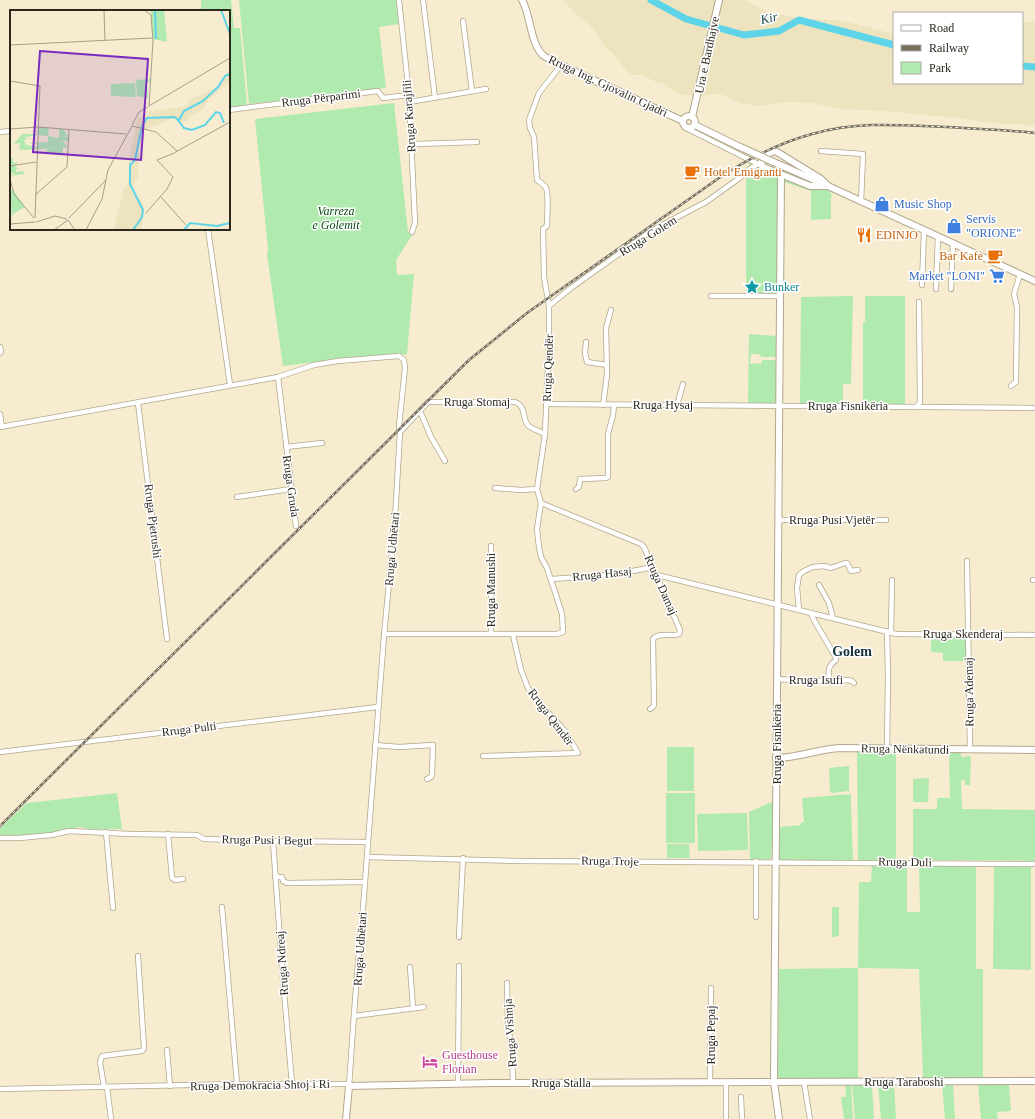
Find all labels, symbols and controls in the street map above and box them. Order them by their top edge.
water label: Kir [758,9,780,27]
inset map [10,10,230,230]
legend [893,12,1023,84]
street label: Ura e Bardhajve [692,15,722,95]
text: Road [929,21,954,35]
text: Railway [929,41,969,55]
street label: Rruga Ing. Gjovalin Gjadri [546,52,670,120]
text: Park [929,61,951,75]
street label: Rruga Karajfili [399,78,419,153]
street label: Rruga Përparimi [281,86,362,110]
cafe icon: Hotel Emigranti [683,163,701,181]
place label: Hotel Emigranti [704,165,782,179]
shop icon: Music Shop [873,195,891,213]
place label: Music Shop [894,197,952,211]
park label: Varreza e Golemit [313,204,360,232]
street label: Rruga Golem [617,212,680,259]
place label: Servis "ORIONE" [966,212,1021,240]
shop icon: Servis "ORIONE" [945,217,963,235]
restaurant icon: EDINJO [855,226,873,244]
place label: EDINJO [876,228,918,242]
cafe icon: Bar Kafe [986,247,1004,265]
place label: Bar Kafe [939,249,983,263]
supermarket icon: Market "LONI" [988,267,1006,285]
place label: Market "LONI" [909,269,985,283]
place icon: Bunker [743,278,761,296]
place label: Bunker [764,280,799,294]
street label: Rruga Qendër [540,334,556,402]
street label: Rruga Stomaj [444,395,510,409]
street label: Rruga Hysaj [633,398,693,412]
street label: Rruga Fisnikëria [808,399,889,413]
street label: Rruga Gruda [280,454,302,518]
street label: Rruga Pjetrushi [141,483,165,560]
street label: Rruga Udhëtari [382,511,402,587]
street label: Rruga Pusi Vjetër [789,513,875,527]
street label: Rruga Manushi [484,552,498,627]
street label: Rruga Damaj [642,553,680,617]
street label: Rruga Hasaj [572,564,632,584]
street label: Rruga Skenderaj [923,627,1003,641]
district label: Golem [832,644,872,659]
street label: Rruga Ademaj [961,657,977,727]
street label: Rruga Isufi [789,673,844,687]
street label: Rruga Qendër [525,686,577,748]
street label: Rruga Fisnikëria [770,703,784,784]
street label: Rruga Pulti [161,719,218,739]
street label: Rruga Nënkatundi [861,741,950,757]
street label: Rruga Pusi i Begut [221,832,313,848]
street label: Rruga Troje [581,853,639,869]
street label: Rruga Duli [878,855,933,869]
street label: Rruga Udhëtari [350,911,370,987]
street label: Rruga Ndreaj [273,930,291,996]
street label: Rruga Vishnja [501,998,519,1068]
street label: Rruga Pepaj [704,1006,718,1065]
place label: Guesthouse Florian [442,1048,498,1076]
hotel icon: Guesthouse Florian [421,1053,439,1071]
street label: Rruga Taraboshi [864,1075,944,1089]
street label: Rruga Stalla [531,1076,592,1090]
street label: Rruga Demokracia Shtoj i Ri [190,1077,331,1093]

